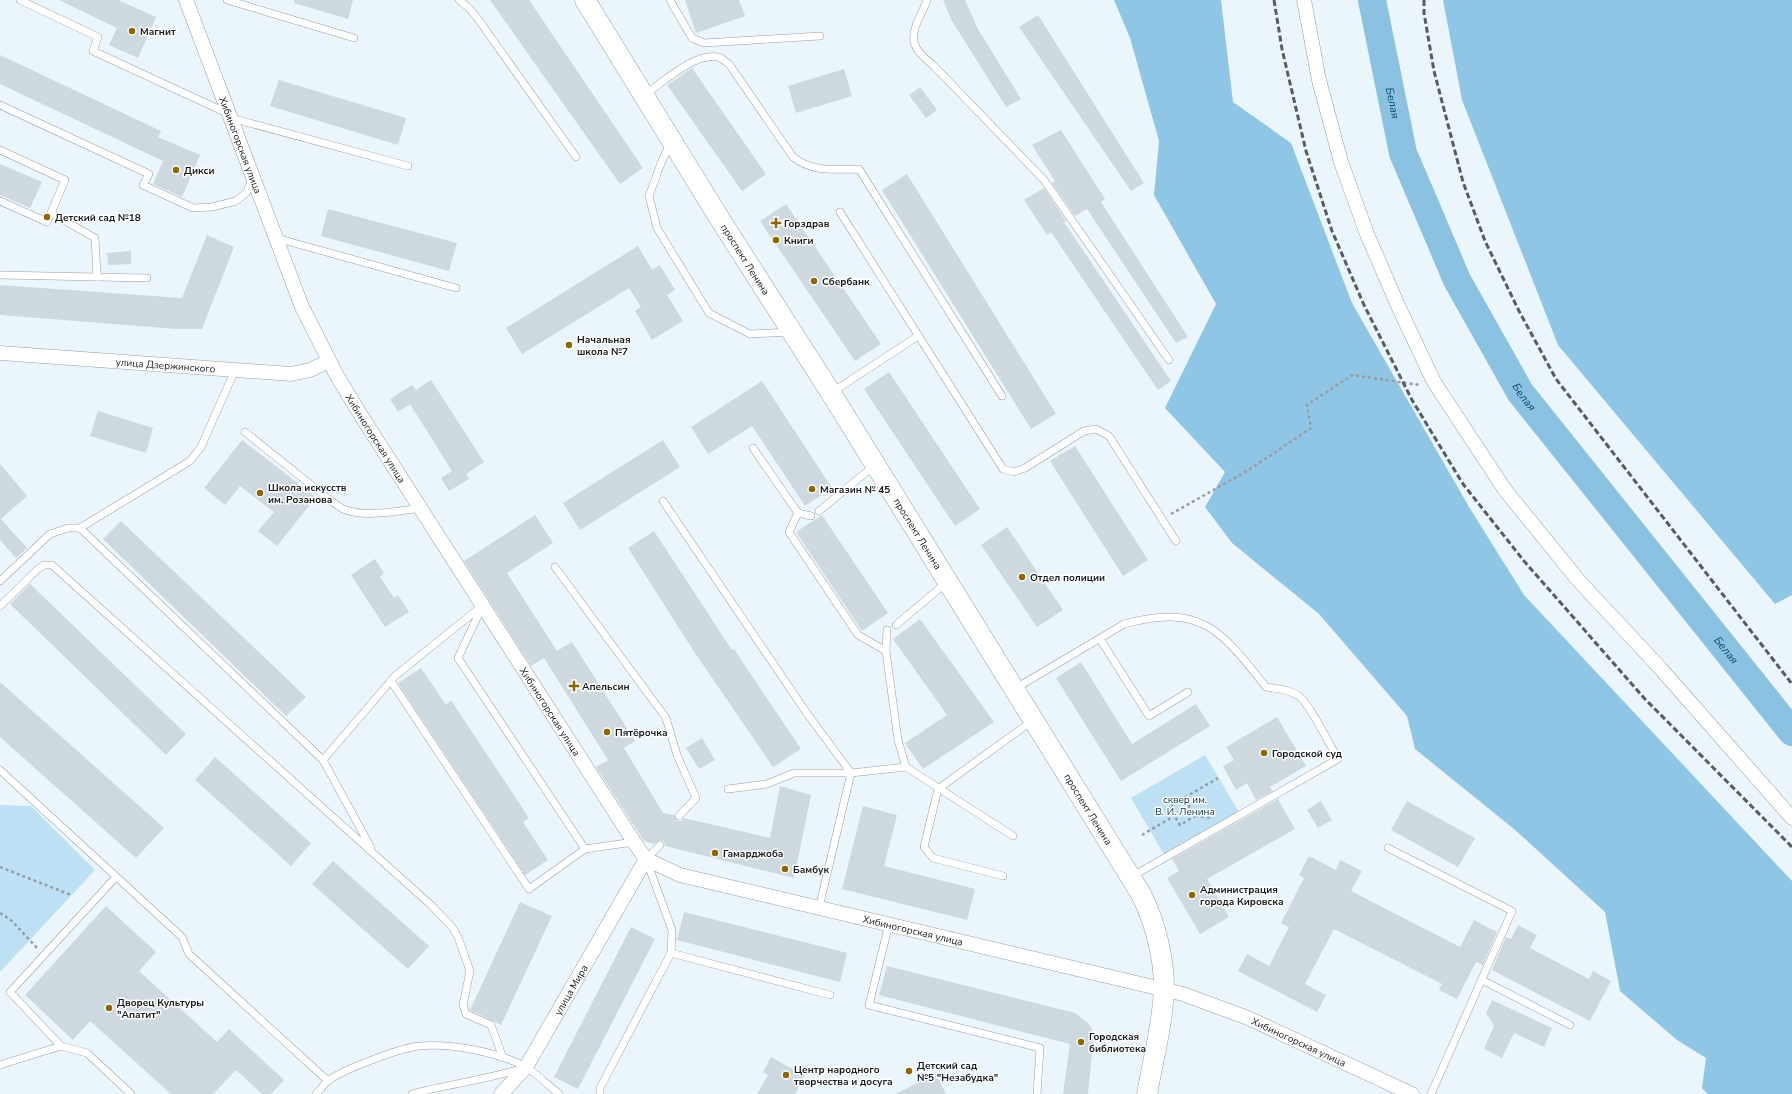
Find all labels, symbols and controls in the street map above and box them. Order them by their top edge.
place label: Магнит [140,25,176,39]
marker: Магнит [127,26,137,36]
water label: Белая [1382,86,1403,120]
street label: Хибиногорская улица [215,95,265,196]
place label: Дикси [184,164,215,178]
marker: Дикси [171,165,181,175]
place label: Детский сад №18 [55,211,141,225]
marker: Детский сад №18 [42,212,52,222]
place label: Горздрав [784,217,830,231]
marker: Горздрав [771,218,781,228]
street label: проспект Ленина [717,222,773,298]
place label: Книги [784,234,813,248]
marker: Книги [771,235,781,245]
place label: Сбербанк [822,275,870,289]
marker: Сбербанк [809,276,819,286]
place label: Начальная школа №7 [577,333,631,359]
marker: Начальная школа №7 [564,340,574,350]
street label: улица Дзержинского [115,355,216,377]
water label: Белая [1508,380,1539,414]
street label: Хибиногорская улица [342,392,408,486]
place label: Школа искусств им. Розанова [268,481,347,507]
place label: Магазин № 45 [820,483,890,497]
marker: Магазин № 45 [807,484,817,494]
marker: Школа искусств им. Розанова [255,488,265,498]
street label: проспект Ленина [890,496,945,572]
place label: Отдел полиции [1030,571,1105,585]
marker: Отдел полиции [1017,572,1027,582]
water label: Белая [1710,633,1742,667]
street label: Хибиногорская улица [516,665,583,759]
place label: Апельсин [582,680,630,694]
marker: Апельсин [569,681,579,691]
place label: Пятёрочка [615,726,668,740]
marker: Пятёрочка [602,727,612,737]
place label: Городской суд [1272,747,1342,761]
marker: Городской суд [1259,748,1269,758]
street label: проспект Ленина [1060,771,1115,848]
park label: сквер им. В. И. Ленина [1155,793,1215,819]
place label: Гамарджоба [723,847,783,861]
marker: Гамарджоба [710,848,720,858]
place label: Бамбук [793,863,829,877]
marker: Бамбук [780,864,790,874]
place label: Администрация города Кировска [1200,883,1284,909]
marker: Администрация города Кировска [1187,890,1197,900]
street label: Хибиногорская улица [861,912,964,950]
street label: улица Мира [551,962,592,1018]
place label: Дворец Культуры "Апатит" [117,996,204,1022]
marker: Дворец Культуры "Апатит" [104,1003,114,1013]
street label: Хибиногорская улица [1249,1015,1348,1071]
place label: Городская библиотека [1089,1030,1146,1056]
marker: Городская библиотека [1076,1037,1086,1047]
place label: Детский сад №5 "Незабудка" [917,1059,998,1085]
place label: Центр народного творчества и досуга [794,1063,893,1089]
marker: Детский сад №5 "Незабудка" [904,1066,914,1076]
marker: Центр народного творчества и досуга [781,1070,791,1080]

